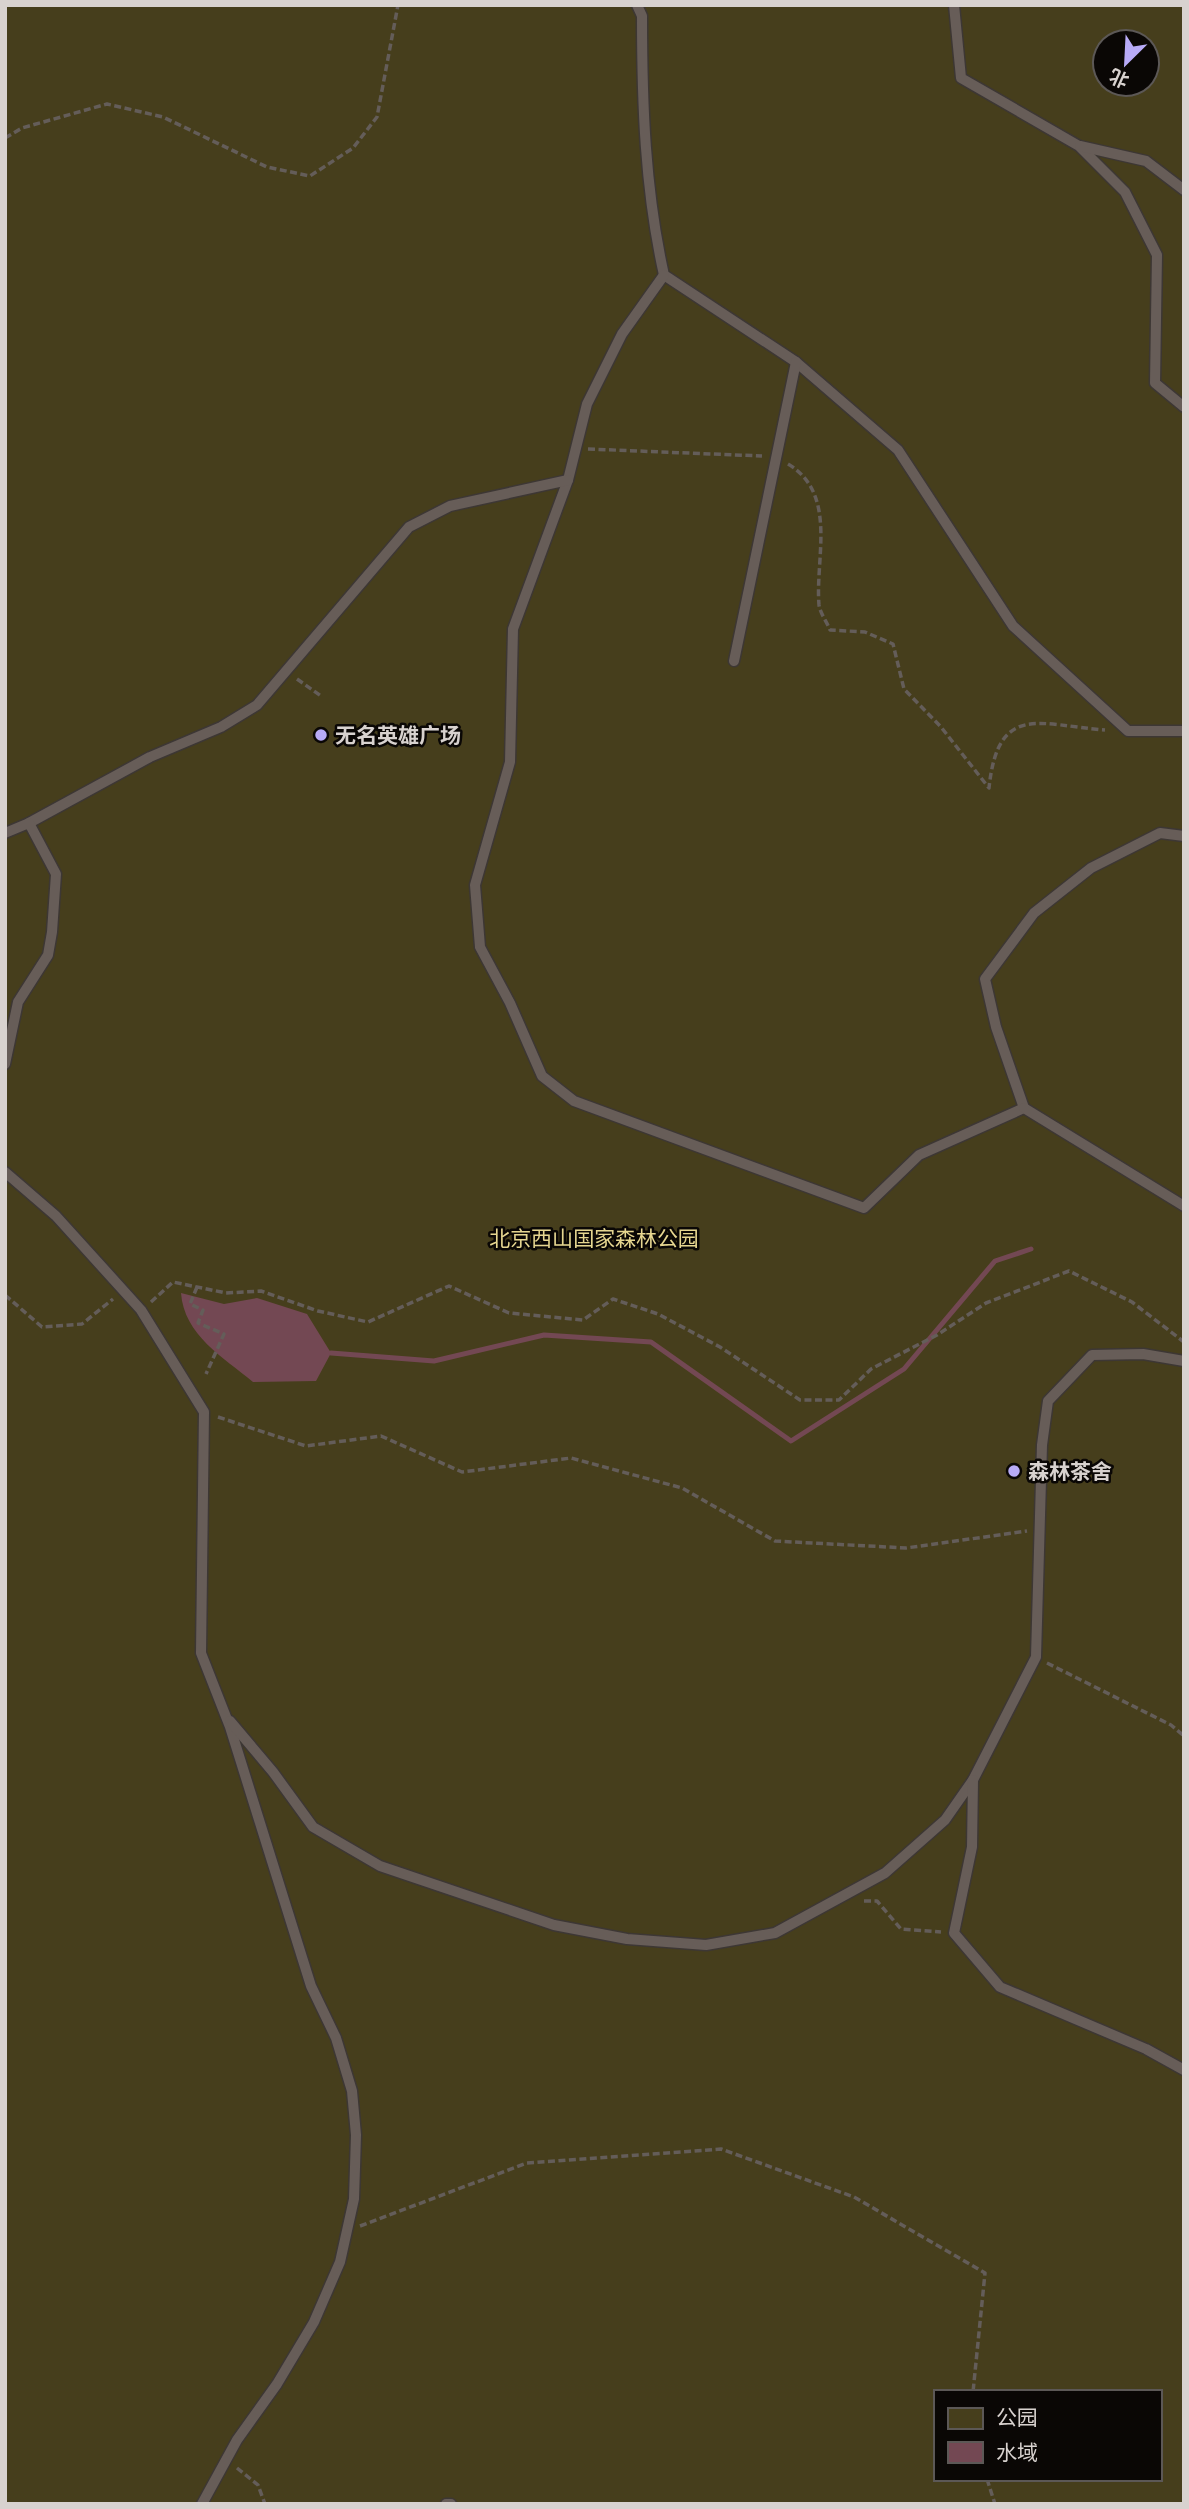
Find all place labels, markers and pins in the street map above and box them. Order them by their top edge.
place label: 无名英雄广场 [335,721,461,750]
marker: 无名英雄广场 [313,727,329,743]
place label: 森林茶舍 [1028,1457,1112,1486]
marker: 森林茶舍 [1006,1463,1022,1479]

